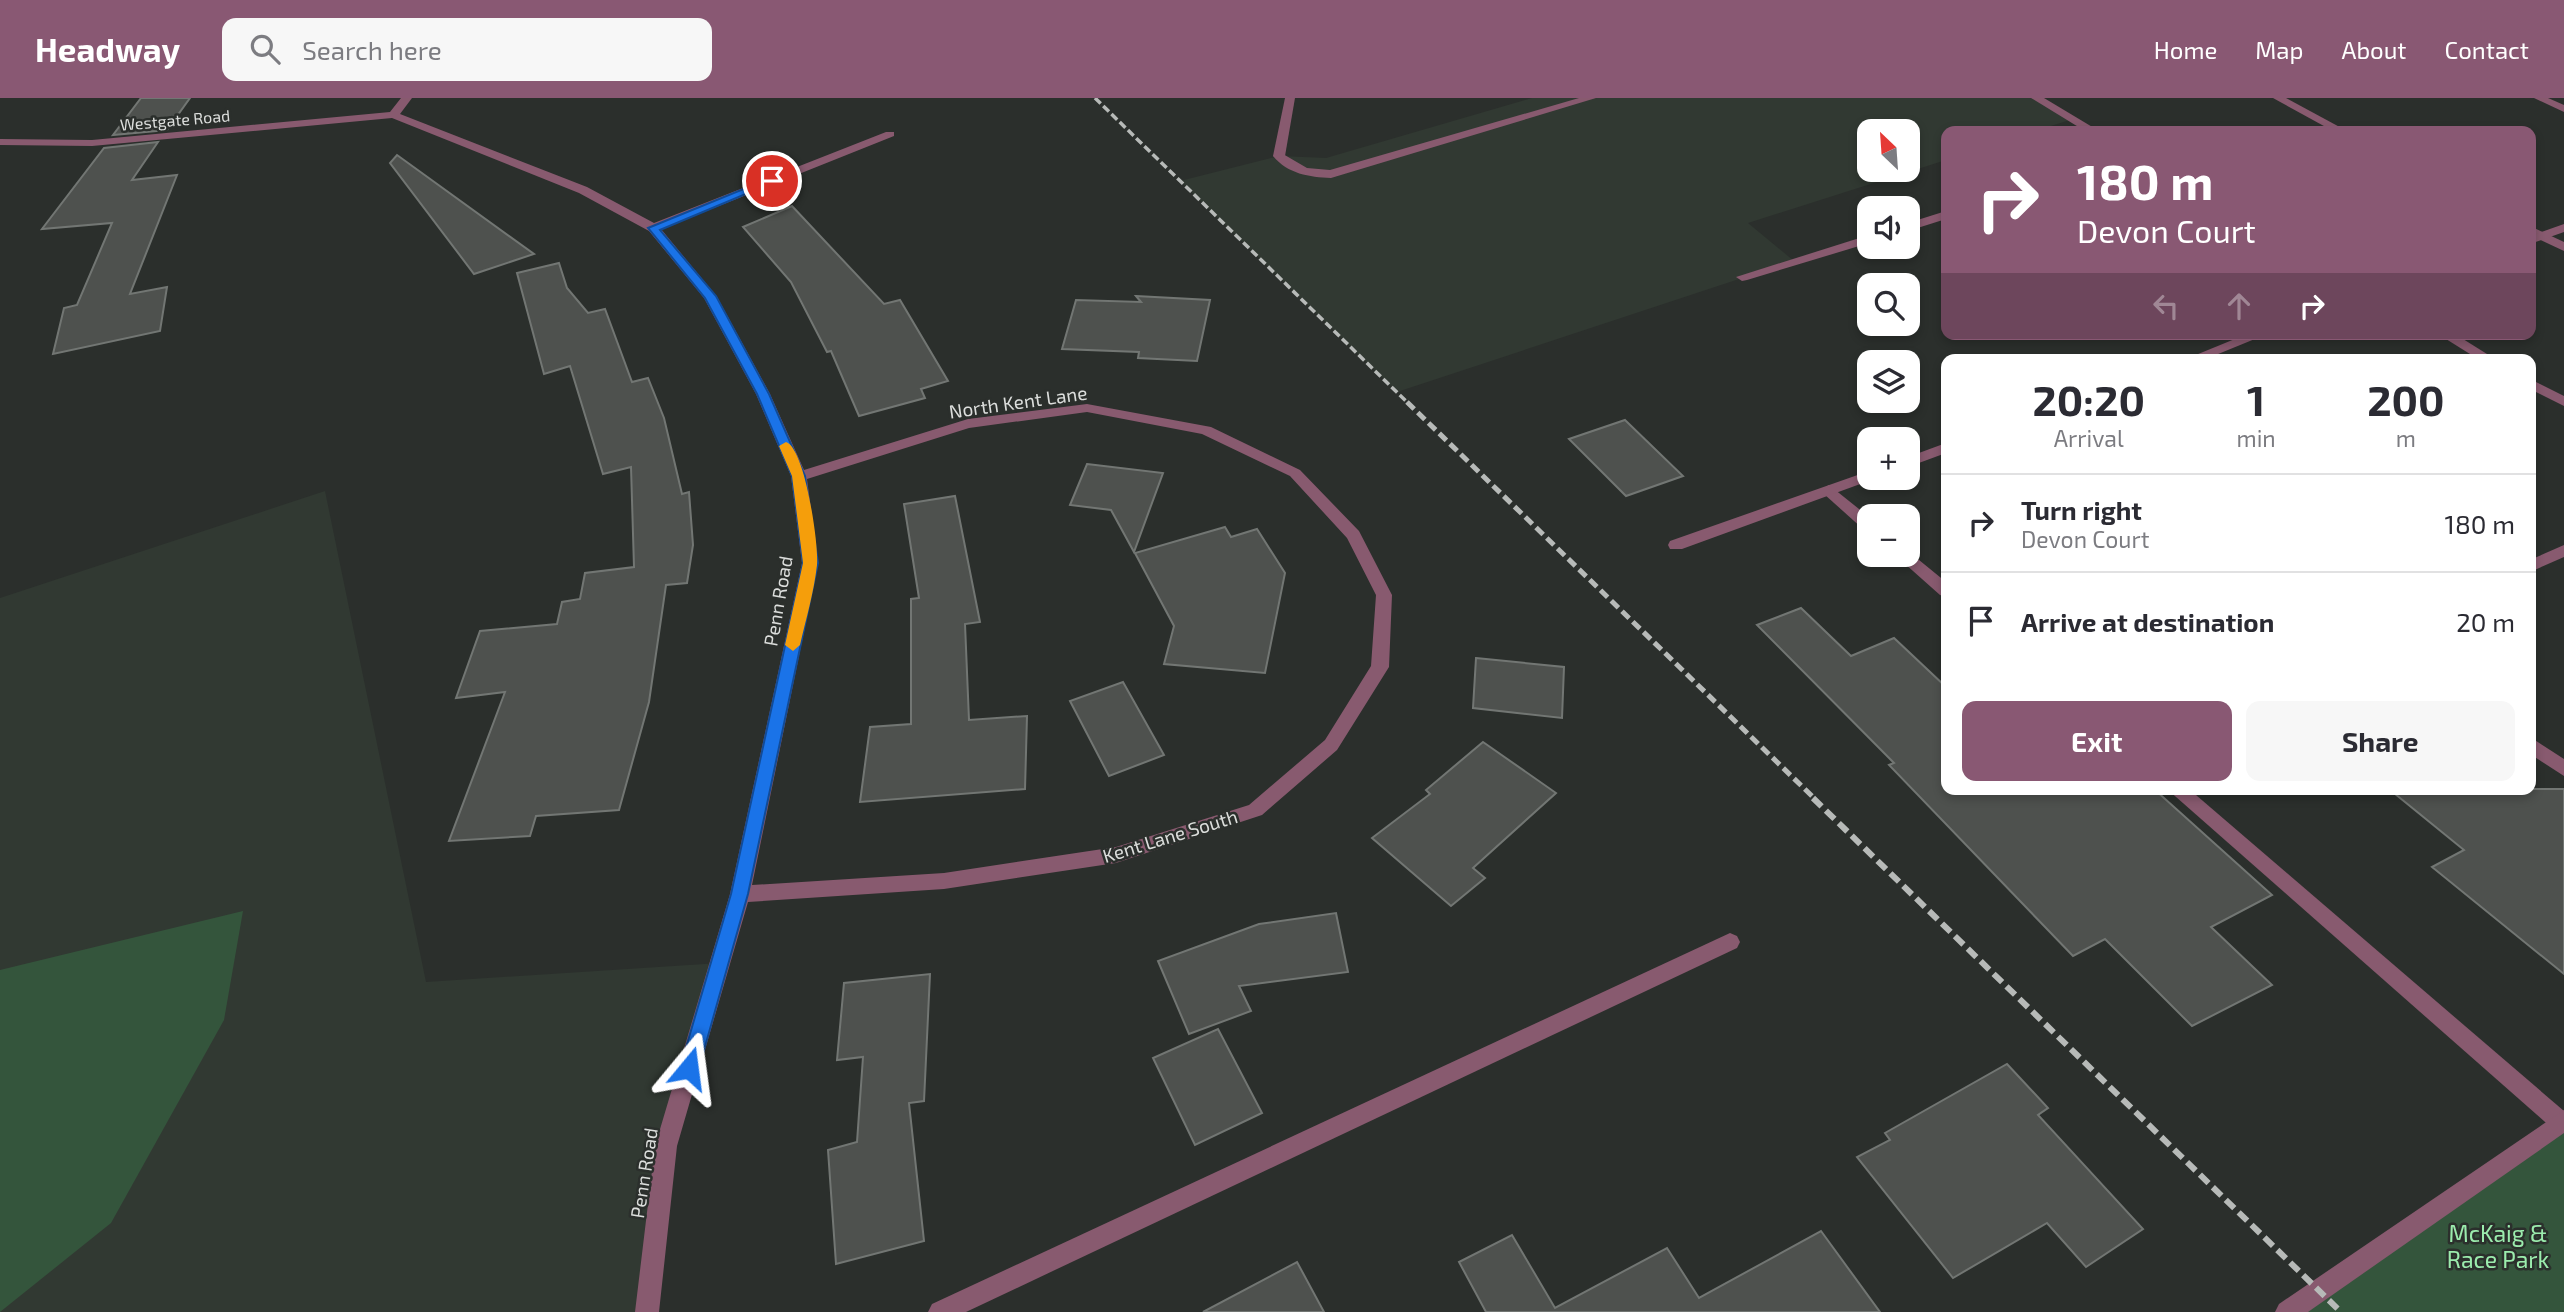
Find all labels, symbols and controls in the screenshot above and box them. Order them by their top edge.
search box [222,18,712,81]
text: Headway [35,29,180,69]
icon: search [246,30,284,68]
text: Search here [302,34,442,65]
text: Home [2154,35,2217,64]
text: Map [2255,35,2303,64]
text: About [2341,35,2407,64]
text: Contact [2445,35,2529,64]
street label: Westgate Road [119,105,231,134]
north arrow [1857,119,1920,182]
map controls [1857,119,1920,567]
pin [742,151,802,211]
text: 180 m [2077,151,2213,210]
icon: right [1962,154,2053,245]
icon: arrive [753,162,791,200]
button: sound [1857,196,1920,259]
text: Devon Court [2077,211,2256,249]
button: search [1857,273,1920,336]
icon: left [2147,287,2185,325]
icon: ahead [2220,287,2258,325]
icon: right [2293,287,2331,325]
button: layers [1857,350,1920,413]
text: 20:20 [2032,374,2145,424]
text: 1 [2247,374,2265,424]
text: 200 [2367,374,2445,424]
street label: North Kent Lane [947,380,1089,423]
text: Arrival [2054,424,2124,452]
text: min [2236,424,2276,452]
text: m [2396,424,2416,452]
button: + [1857,427,1920,490]
text: Turn right [2021,494,2142,525]
button: − [1857,504,1920,567]
icon: right [1962,504,2000,542]
text: 180 m [2445,508,2515,539]
text: Devon Court [2021,525,2149,553]
street label: Penn Road [758,554,797,648]
icon: arrive [1962,602,2000,640]
text: Arrive at destination [2021,606,2274,637]
text: 20 m [2456,606,2515,637]
button: Exit [1962,701,2232,781]
button: Share [2246,701,2515,781]
street label: Kent Lane South [1100,804,1240,867]
position arrow [652,1031,726,1105]
street label: Penn Road [625,1126,662,1220]
park label: McKaig & Race Park [2447,1219,2550,1273]

